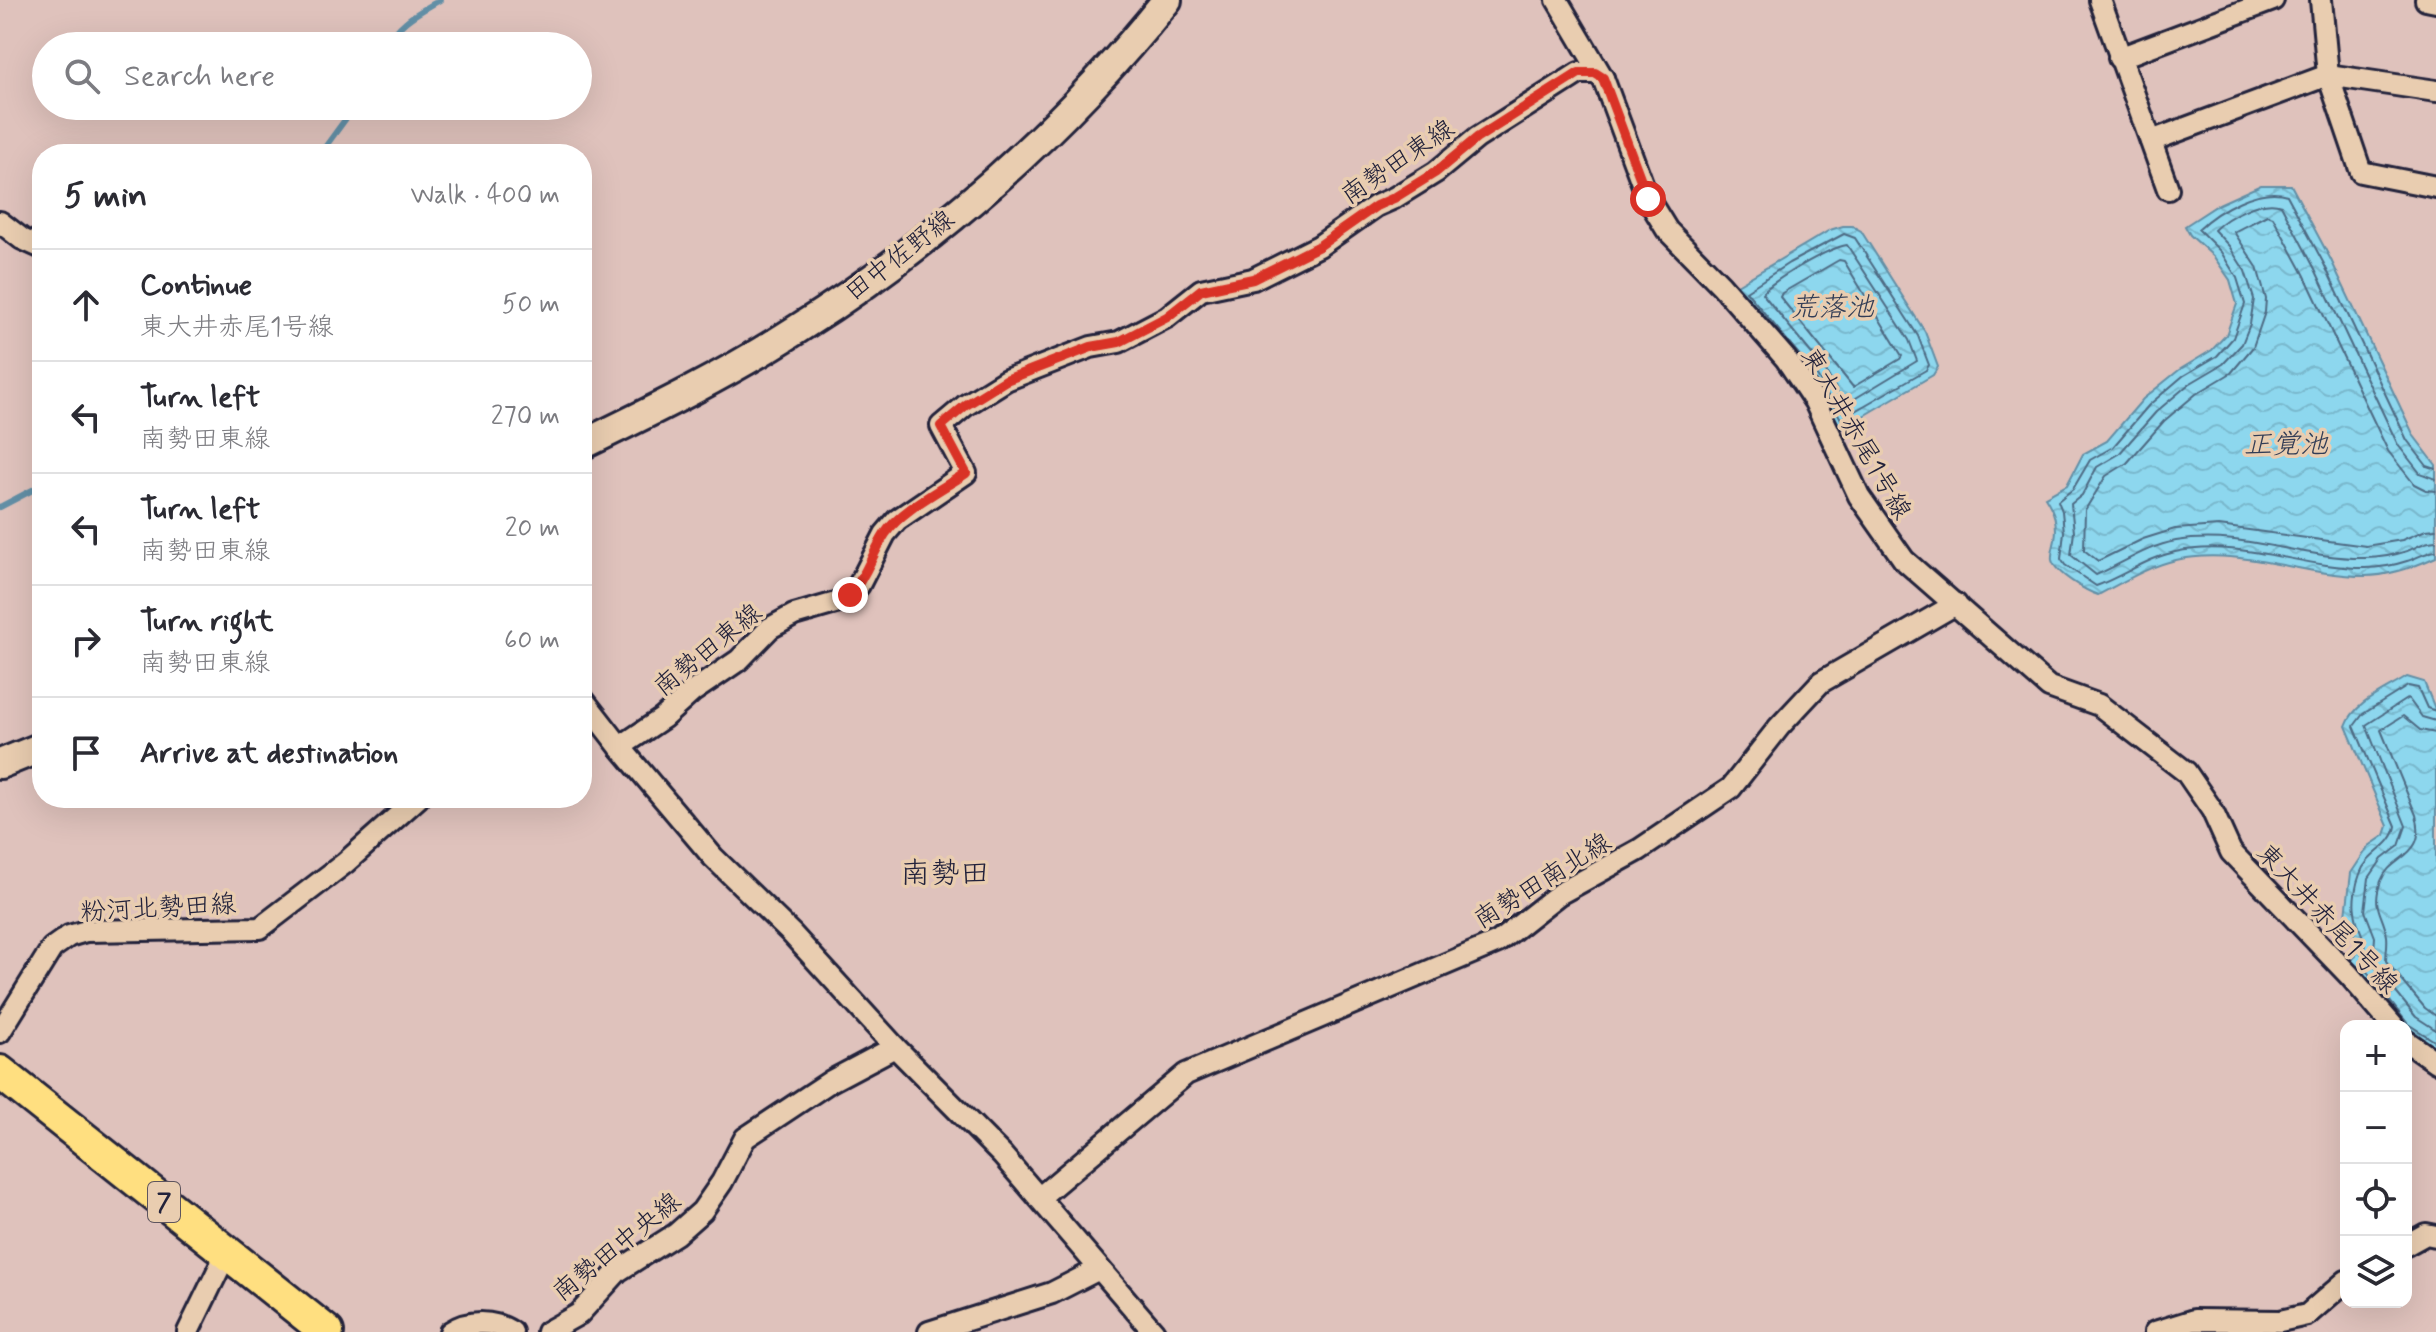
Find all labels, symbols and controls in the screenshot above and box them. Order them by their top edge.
search box [32,32,592,120]
icon: search [60,54,104,98]
text: Search here [124,57,275,96]
street label: 南勢田東線 [1335,112,1462,213]
text: 5 min [64,174,147,219]
text: Walk · 400 m [410,179,560,213]
route start [1630,181,1666,217]
street label: 田中佐野線 [839,203,962,310]
text: Continue [140,266,252,305]
icon: ahead [64,283,108,327]
text: 50 m [502,288,560,322]
water label: 荒落池 [1790,290,1875,327]
text: 東大井赤尾1号線 [140,311,334,345]
street label: 東大井赤尾1号線 [1792,342,1918,526]
text: Turn left [140,378,260,417]
icon: left [64,395,108,439]
text: 270 m [491,400,560,434]
text: 南勢田東線 [140,423,270,457]
water label: 正覚池 [2244,427,2329,464]
text: Turn left [140,490,260,529]
icon: left [64,507,108,551]
text: 20 m [505,512,560,546]
text: 南勢田東線 [140,535,270,569]
route end [832,577,868,613]
street label: 南勢田東線 [647,596,769,705]
text: Turn right [140,602,273,641]
icon: right [64,619,108,663]
text: 60 m [504,624,560,658]
text: 南勢田東線 [140,647,270,681]
icon: arrive [64,731,108,775]
text: Arrive at destination [140,734,398,773]
street label: 南勢田南北線 [1468,826,1618,937]
street label: 東大井赤尾1号線 [2248,837,2405,1002]
district label: 南勢田 [900,855,990,894]
street label: 粉河北勢田線 [79,888,237,930]
map controls [2340,1020,2412,1308]
button: + [2340,1020,2412,1092]
button: − [2340,1092,2412,1164]
button: locate [2340,1164,2412,1236]
road number: 7 [148,1182,180,1222]
street label: 南勢田中央線 [546,1185,689,1310]
button: layers [2340,1236,2412,1308]

